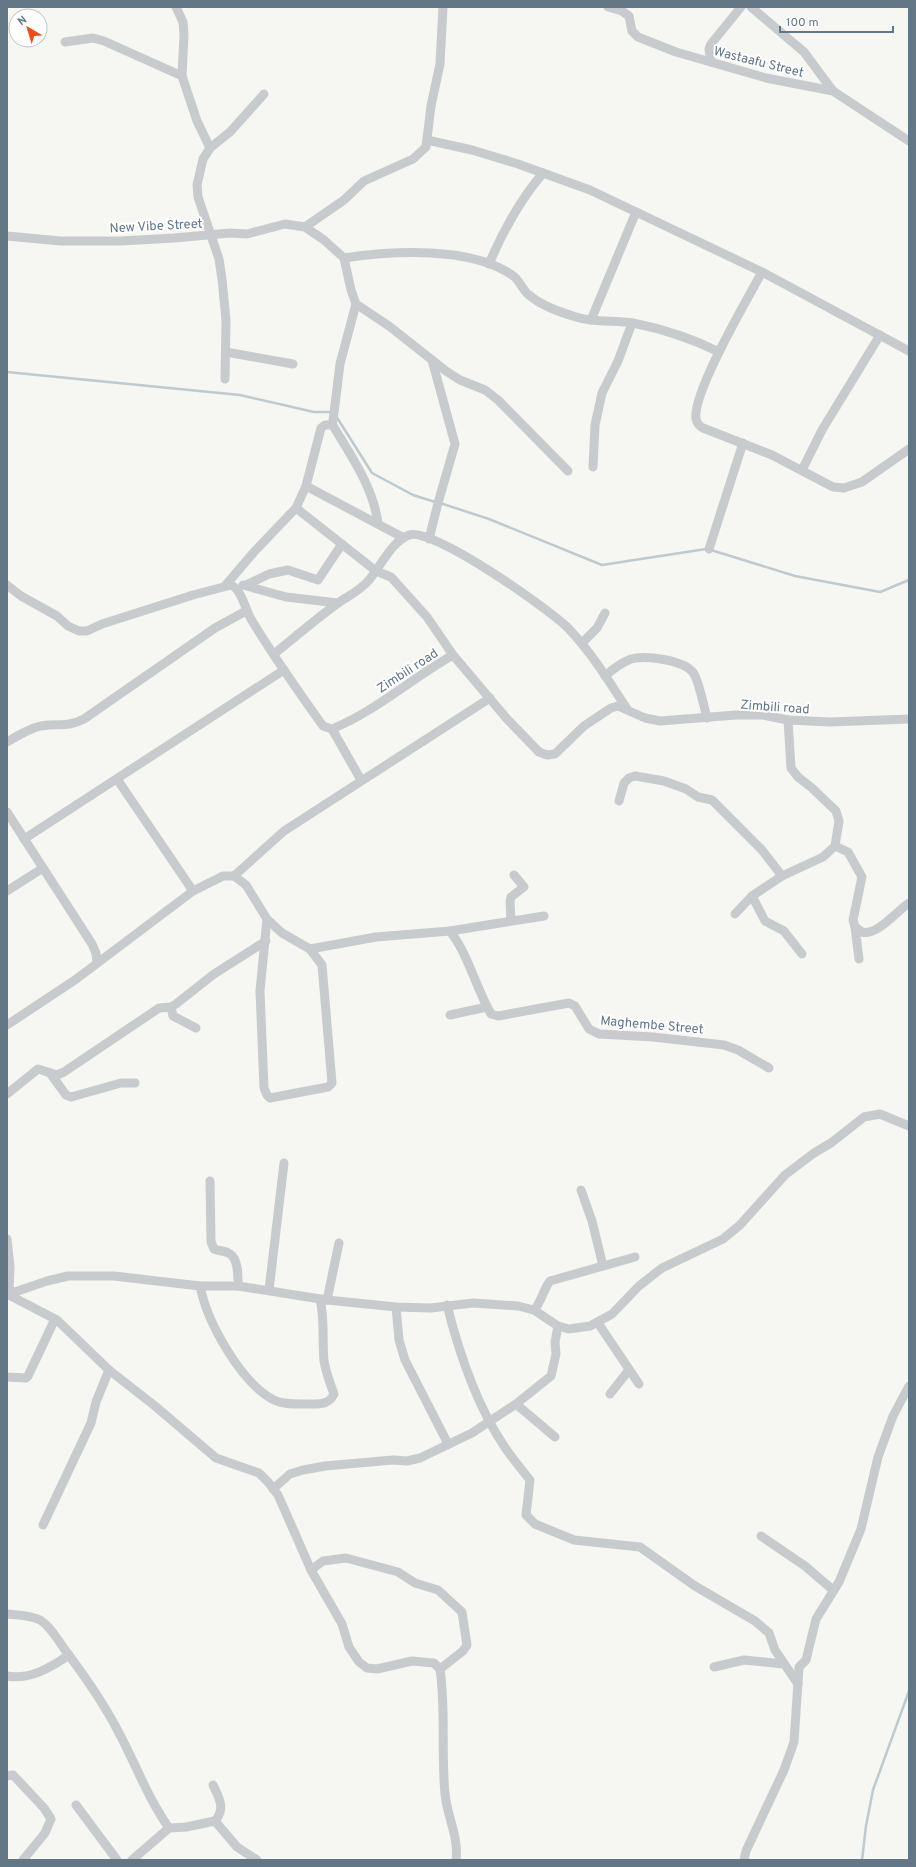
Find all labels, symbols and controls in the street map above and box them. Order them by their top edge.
north arrow [8,8,48,48]
scale bar [780,8,893,34]
text: N [15,13,30,29]
text: 100 m [786,15,819,31]
street label: Wastaafu Street [712,44,805,82]
street label: New Vibe Street [109,217,203,237]
street label: Zimbili road [375,646,442,697]
street label: Zimbili road [740,698,810,718]
street label: Maghembe Street [600,1014,704,1038]

